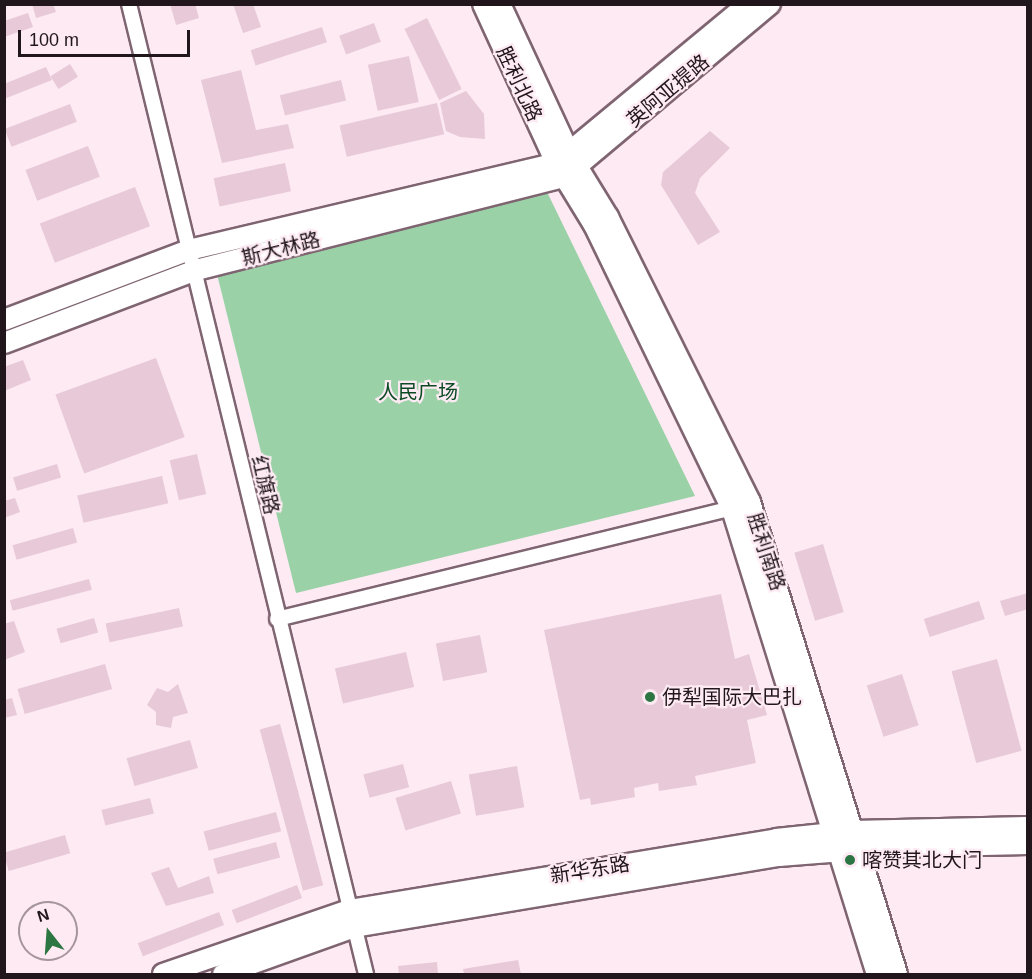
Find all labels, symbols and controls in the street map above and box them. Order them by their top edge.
scale bar [21,18,194,56]
text: 100 m [29,30,79,50]
street label: 胜利北路 [491,43,547,125]
street label: 英阿亚提路 [622,50,714,132]
street label: 斯大林路 [239,228,323,270]
park label: 人民广场 [378,380,458,404]
street label: 红旗路 [247,453,283,517]
street label: 胜利南路 [742,510,790,594]
place label: 伊犁国际大巴扎 [662,685,802,709]
marker: 伊犁国际大巴扎 [643,690,657,704]
place label: 喀赞其北大门 [862,848,982,872]
street label: 新华东路 [549,852,631,888]
marker: 喀赞其北大门 [843,853,857,867]
north arrow [18,901,78,961]
text: N [35,905,51,925]

